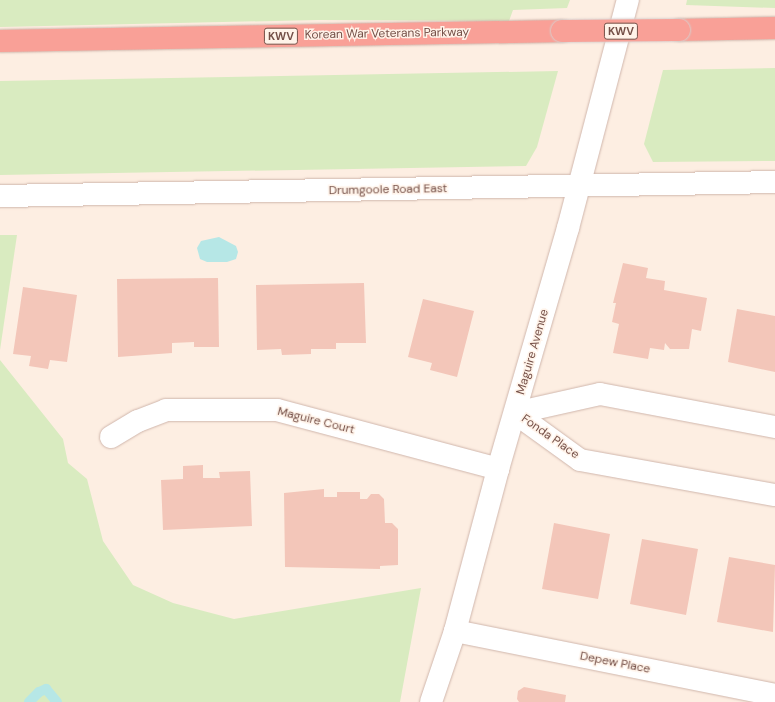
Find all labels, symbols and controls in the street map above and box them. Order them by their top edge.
road number: KWV [603,22,639,40]
street label: Korean War Veterans Parkway [305,25,469,43]
road number: KWV [263,27,299,45]
street label: Drumgoole Road East [329,182,447,198]
street label: Maguire Avenue [514,308,552,396]
street label: Maguire Court [276,404,356,438]
street label: Fonda Place [518,412,582,462]
street label: Depew Place [579,649,651,677]

